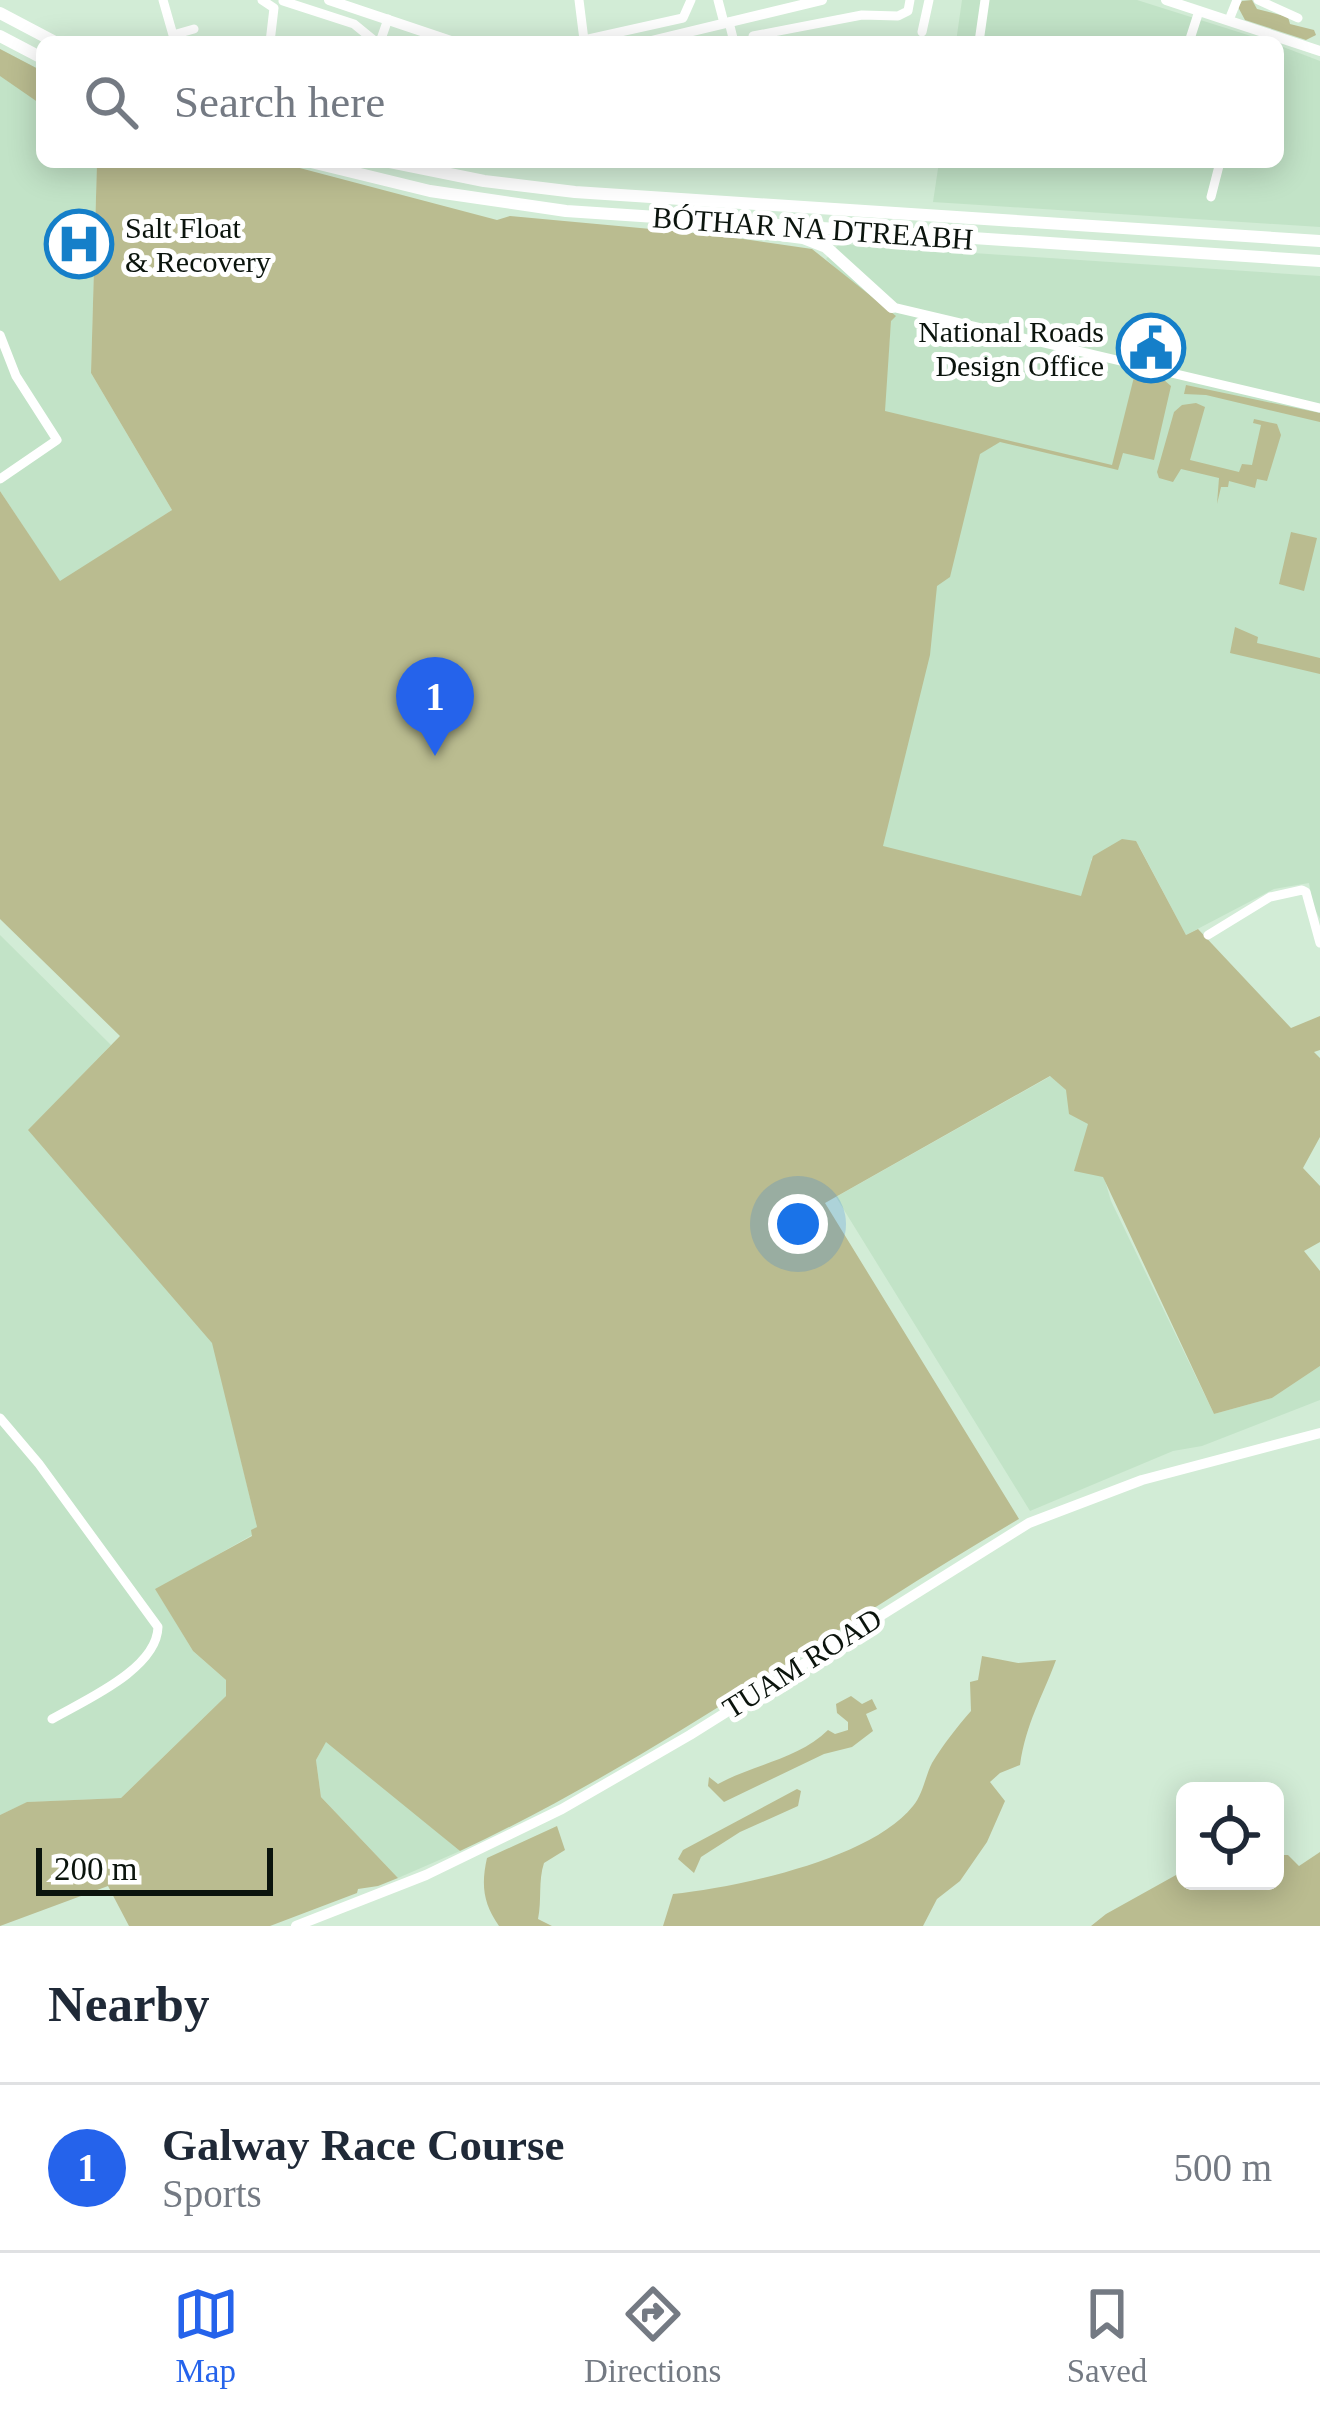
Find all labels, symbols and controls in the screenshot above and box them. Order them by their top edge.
search box [36,36,1284,168]
icon: search [78,69,144,135]
text: Search here [174,77,385,127]
street label: BÓTHAR NA DTREABH [651,200,975,256]
hospital icon: Salt Float & Recovery [44,209,114,279]
place label: Salt Float & Recovery [125,211,271,278]
public building icon: National Roads Design Office [1116,313,1186,383]
place label: National Roads Design Office [918,315,1104,382]
pin: 1 [396,657,474,756]
your location [768,1194,828,1254]
street label: TUAM ROAD [717,1601,887,1725]
map controls [1176,1782,1284,1890]
button: locate [1176,1782,1284,1890]
scale bar [36,1842,273,1895]
text: 200 m [54,1851,137,1887]
text: Nearby [48,1976,209,2032]
text: Galway Race Course [162,2120,564,2170]
text: 1 [77,2146,97,2189]
text: 500 m [1173,2146,1272,2189]
text: Sports [162,2172,262,2215]
tab: Map [173,2281,239,2390]
tab: Directions [584,2281,721,2390]
tab: Saved [1067,2281,1147,2390]

